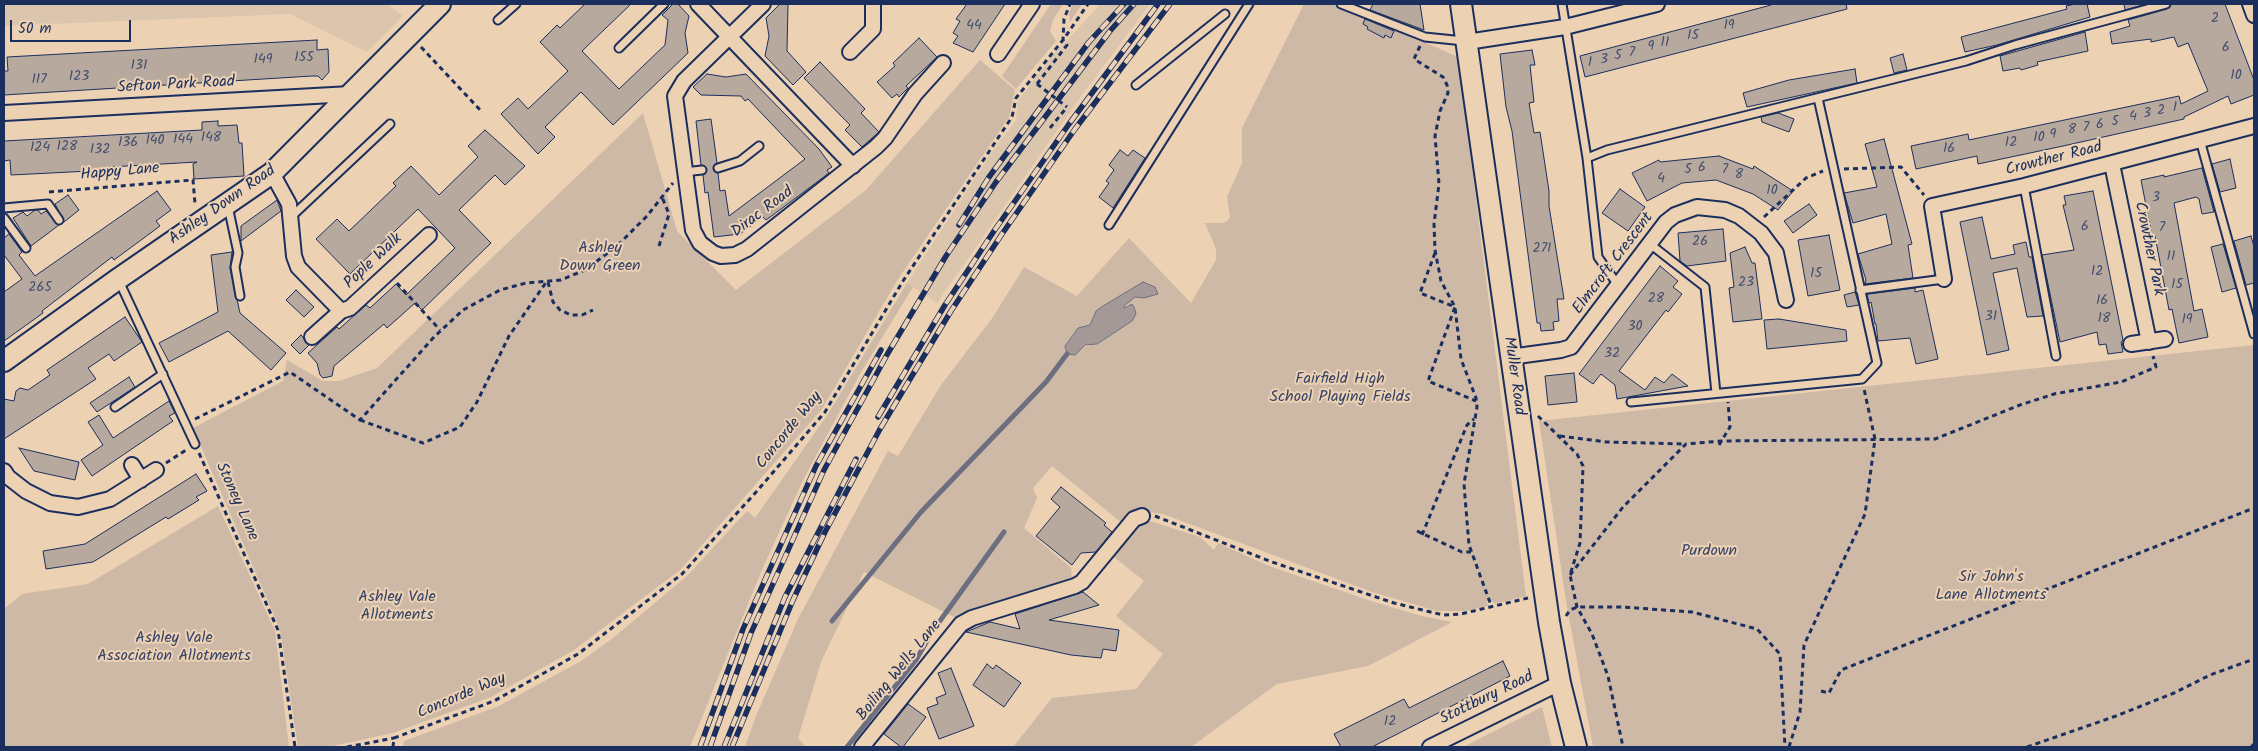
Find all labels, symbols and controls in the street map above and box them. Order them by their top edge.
scale bar [12,10,134,42]
house number: 2 [2211,12,2219,28]
text: 50 m [18,17,52,41]
house number: 44 [966,19,982,35]
house number: 19 [1723,19,1735,35]
house number: 15 [1687,29,1699,45]
house number: 11 [1661,36,1669,52]
house number: 9 [1648,40,1654,56]
house number: 6 [2222,41,2230,57]
house number: 7 [1629,46,1635,62]
house number: 5 [1614,49,1622,65]
house number: 155 [294,51,314,67]
house number: 149 [254,53,272,69]
house number: 3 [1600,53,1608,69]
house number: 1 [1588,56,1592,72]
house number: 131 [131,59,147,75]
house number: 10 [2230,69,2242,85]
house number: 123 [69,70,89,86]
house number: 117 [31,73,47,89]
street label: Sefton Park Road [117,73,235,99]
house number: 1 [2173,101,2177,117]
house number: 2 [2157,104,2165,120]
house number: 3 [2143,107,2151,123]
house number: 4 [2129,110,2137,126]
house number: 5 [2111,115,2119,131]
house number: 6 [2096,118,2104,134]
house number: 7 [2083,121,2089,137]
house number: 8 [2068,123,2076,139]
house number: 9 [2050,128,2056,144]
house number: 148 [201,131,221,147]
house number: 10 [2033,131,2045,147]
house number: 144 [173,133,193,149]
house number: 140 [145,134,165,150]
house number: 136 [118,136,138,152]
house number: 12 [2005,136,2017,152]
street label: Crowther Road [2004,139,2104,181]
house number: 128 [57,140,77,156]
house number: 124 [30,141,50,157]
house number: 16 [1943,142,1955,158]
house number: 132 [90,143,110,159]
street label: Happy Lane [80,160,160,186]
house number: 6 [1698,161,1706,177]
street label: Ashley Down Road [166,162,280,250]
house number: 5 [1684,163,1692,179]
house number: 7 [1722,163,1728,179]
house number: 8 [1735,168,1743,184]
house number: 4 [1657,172,1665,188]
street label: Dirac Road [728,184,798,242]
house number: 10 [1766,184,1778,200]
house number: 3 [2152,191,2160,207]
street label: Crowther Park [2129,200,2167,298]
street label: Elmcroft Crescent [1570,209,1658,319]
house number: 6 [2081,220,2089,236]
house number: 7 [2159,221,2165,237]
street label: Pople Walk [341,230,407,294]
house number: 26 [1692,235,1708,251]
park label: Ashley Down Green [559,239,641,277]
house number: 271 [1533,242,1551,258]
house number: 11 [2167,250,2175,266]
house number: 12 [2091,265,2103,281]
house number: 15 [1810,267,1822,283]
house number: 23 [1738,276,1754,292]
house number: 15 [2171,278,2183,294]
house number: 265 [28,281,52,297]
house number: 28 [1648,292,1664,308]
house number: 16 [2096,294,2108,310]
house number: 31 [1985,310,1997,326]
house number: 18 [2098,312,2110,328]
house number: 19 [2181,313,2193,329]
house number: 30 [1628,320,1642,336]
street label: Muller Road [1498,335,1528,417]
house number: 32 [1604,347,1620,363]
park label: Fairfield High School Playing Fields [1269,370,1411,408]
street label: Concorde Way [753,388,827,474]
street label: Stoney Lane [210,460,262,544]
park label: Purdown [1681,542,1737,562]
park label: Sir John's Lane Allotments [1936,568,2046,606]
park label: Ashley Vale Allotments [358,588,436,626]
street label: Boiling Wells Lane [853,617,947,725]
park label: Ashley Vale Association Allotments [97,629,251,667]
street label: Stottbury Road [1437,668,1537,730]
street label: Concorde Way [415,670,509,724]
house number: 12 [1384,715,1396,731]

